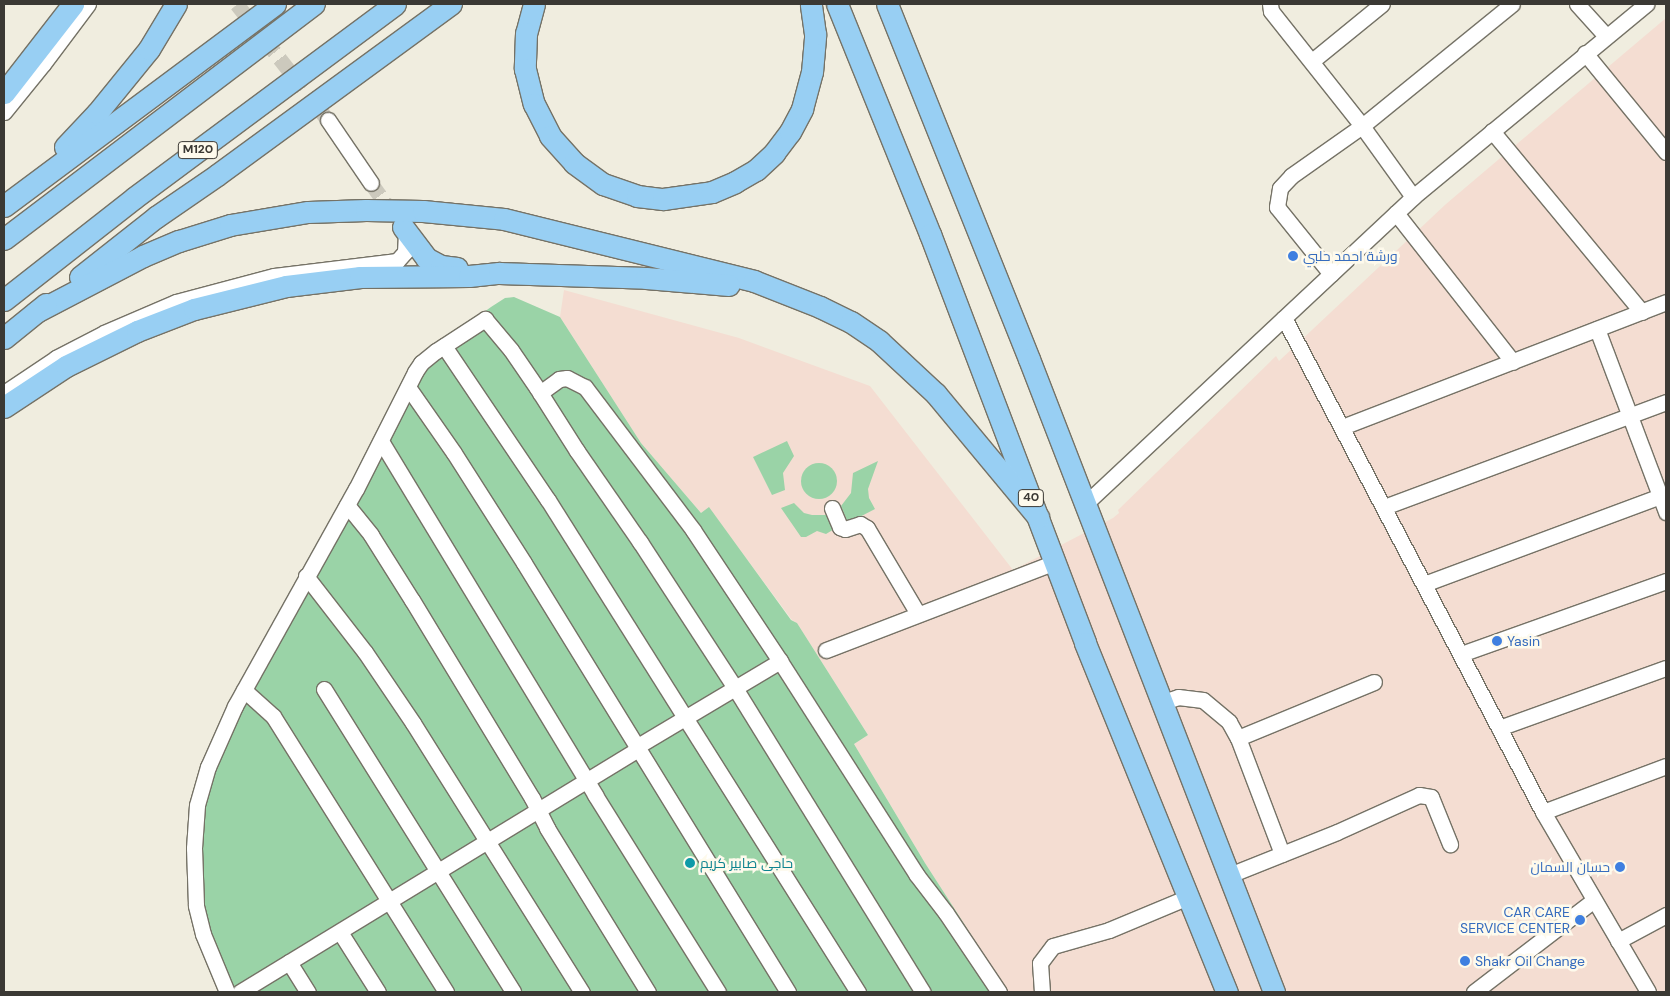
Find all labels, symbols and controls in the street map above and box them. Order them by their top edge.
road number: M120 [177,140,219,160]
place label: ورشة احمد حلبي [1303,248,1398,264]
marker: ورشة احمد حلبي [1287,250,1299,262]
road number: 40 [1017,488,1045,508]
place label: Yasin [1507,633,1540,649]
marker: Yasin [1491,635,1503,647]
place label: حاجی صابیر کریم [700,855,793,871]
marker: حاجی صابیر کریم [684,857,696,869]
place label: حسان السمان [1530,859,1610,875]
marker: حسان السمان [1614,861,1626,873]
place label: CAR CARE SERVICE CENTER [1460,904,1570,936]
marker: CAR CARE SERVICE CENTER [1574,914,1586,926]
place label: Shakr Oil Change [1475,953,1585,969]
marker: Shakr Oil Change [1459,955,1471,967]

